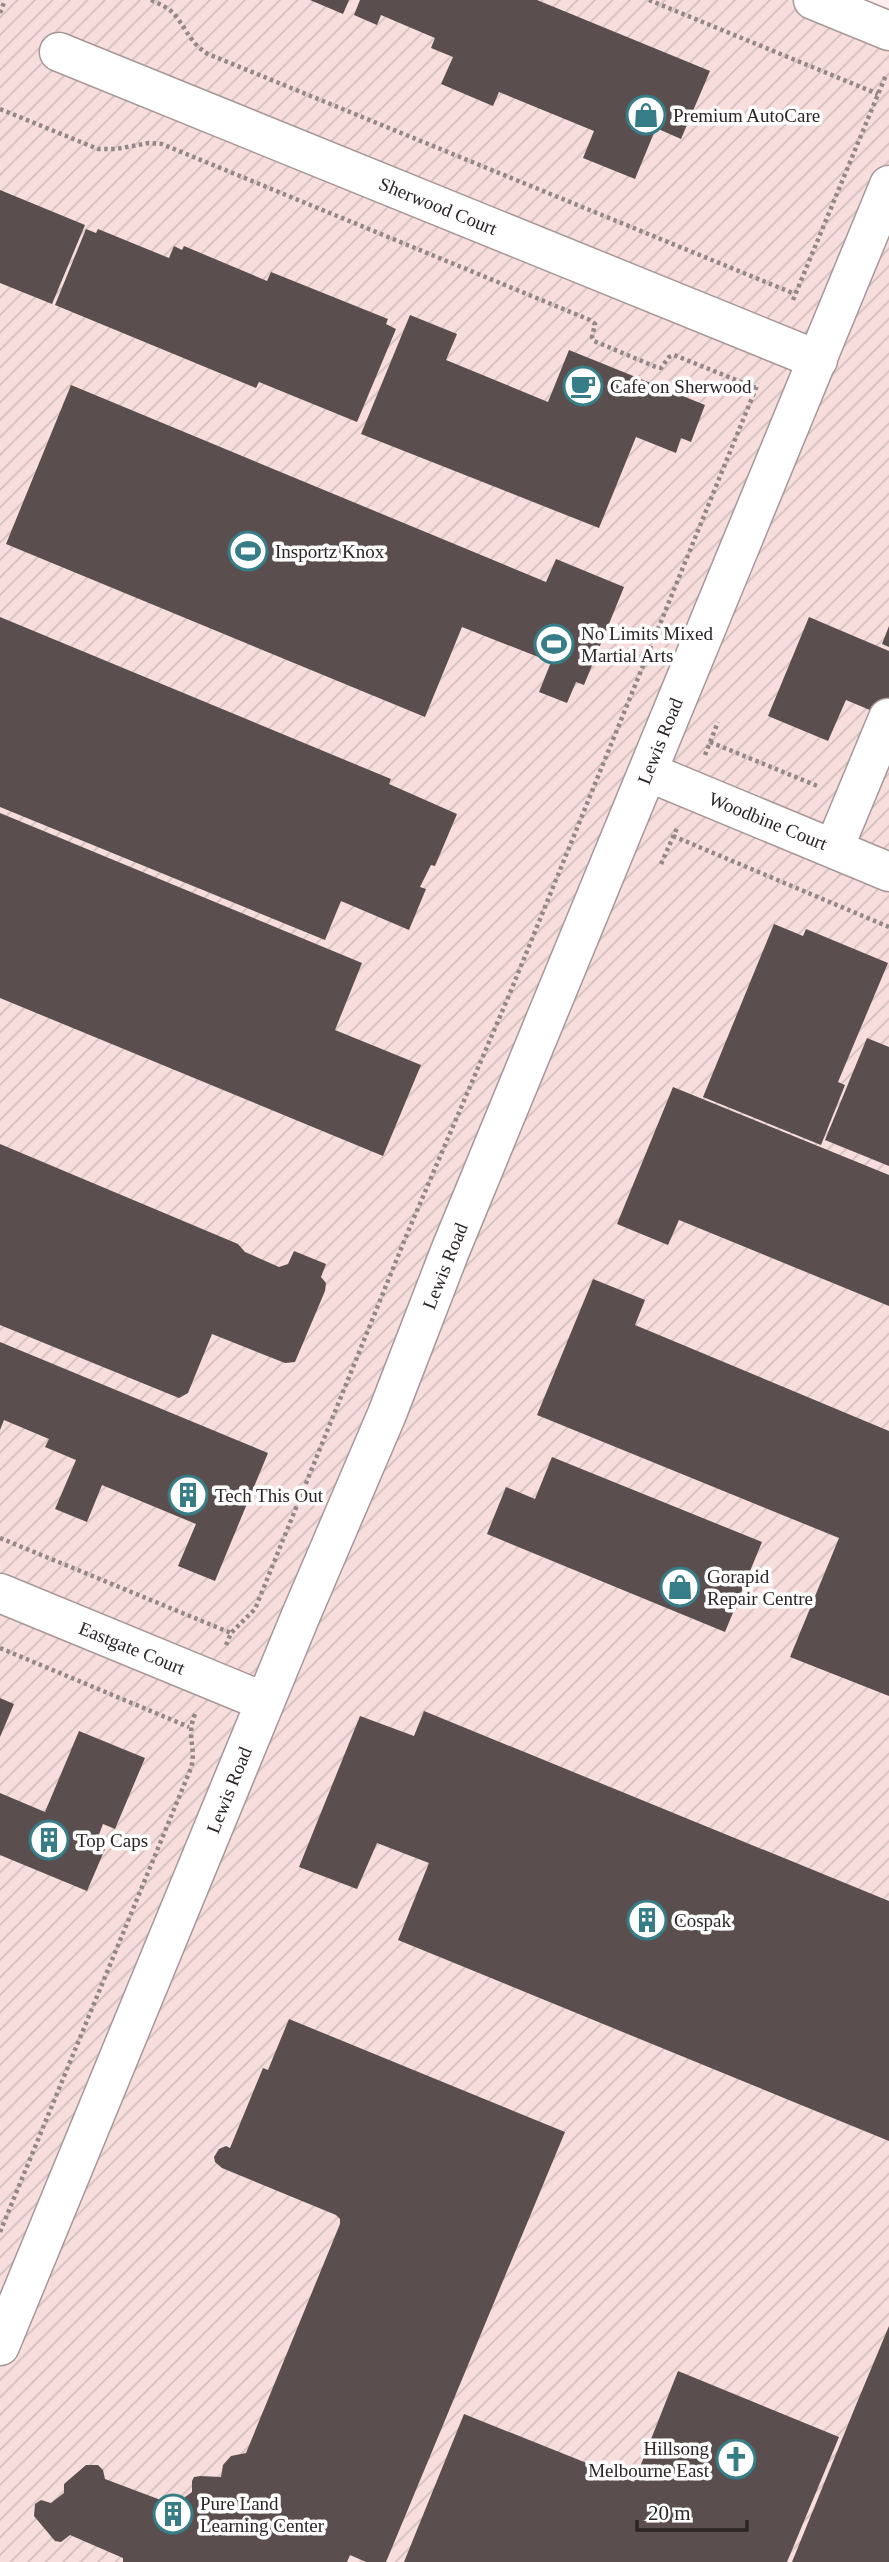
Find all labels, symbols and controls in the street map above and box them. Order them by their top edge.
shop icon: Premium AutoCare [625,94,667,136]
place label: Premium AutoCare [673,105,820,126]
street label: Sherwood Court [376,173,501,239]
cafe icon: Cafe on Sherwood [562,365,604,407]
place label: Cafe on Sherwood [610,376,752,397]
sports icon: Insportz Knox [227,530,269,572]
place label: Insportz Knox [275,541,385,562]
sports icon: No Limits Mixed Martial Arts [533,623,575,665]
place label: No Limits Mixed Martial Arts [581,623,713,666]
street label: Lewis Road [633,694,687,787]
street label: Woodbine Court [706,788,831,855]
street label: Lewis Road [418,1219,472,1312]
building icon: Tech This Out [167,1474,209,1516]
place label: Tech This Out [215,1485,324,1506]
shop icon: Gorapid Repair Centre [659,1566,701,1608]
place label: Gorapid Repair Centre [707,1566,813,1609]
street label: Eastgate Court [76,1617,189,1679]
street label: Lewis Road [202,1743,256,1836]
building icon: Top Caps [28,1819,70,1861]
place label: Top Caps [76,1830,148,1851]
building icon: Cospak [626,1899,668,1941]
place label: Cospak [674,1910,732,1931]
place label: Hillsong Melbourne East [588,2438,710,2481]
church icon: Hillsong Melbourne East [715,2438,757,2480]
scale bar [637,2488,747,2532]
building icon: Pure Land Learning Center [152,2493,194,2535]
place label: Pure Land Learning Center [200,2493,325,2536]
text: 20 m [648,2501,691,2525]

